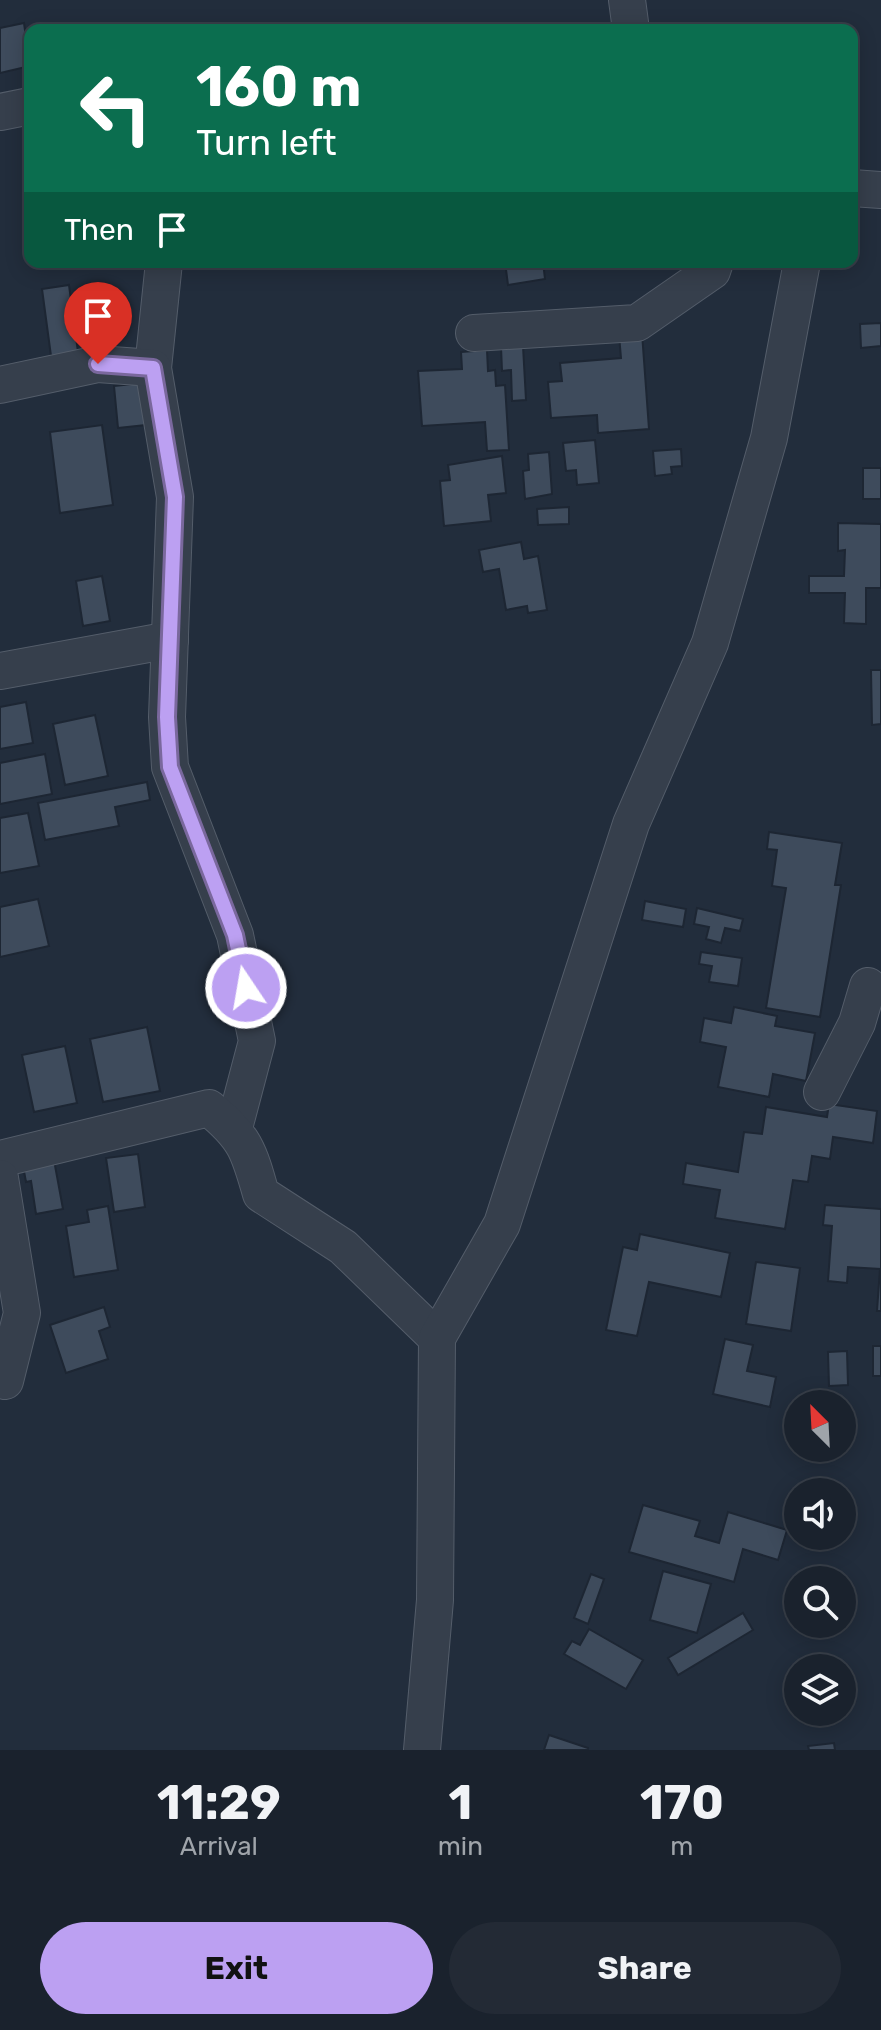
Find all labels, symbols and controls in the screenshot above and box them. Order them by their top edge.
text: 160 m [196,54,362,120]
icon: left [64,56,168,160]
text: Turn left [196,121,337,164]
icon: arrive [150,208,194,252]
text: Then [64,212,134,248]
pin [64,282,132,364]
icon: arrive [76,294,120,338]
position arrow [204,946,288,1030]
north arrow [784,1390,856,1462]
map controls [784,1390,856,1726]
button: sound [784,1478,856,1550]
button: search [784,1566,856,1638]
button: layers [784,1654,856,1726]
text: 11:29 [157,1774,281,1831]
text: 1 [448,1774,472,1831]
text: 170 [640,1774,724,1831]
text: Arrival [180,1831,258,1862]
text: min [438,1831,483,1862]
text: m [670,1831,693,1862]
button: Exit [40,1922,433,2014]
button: Share [449,1922,841,2014]

